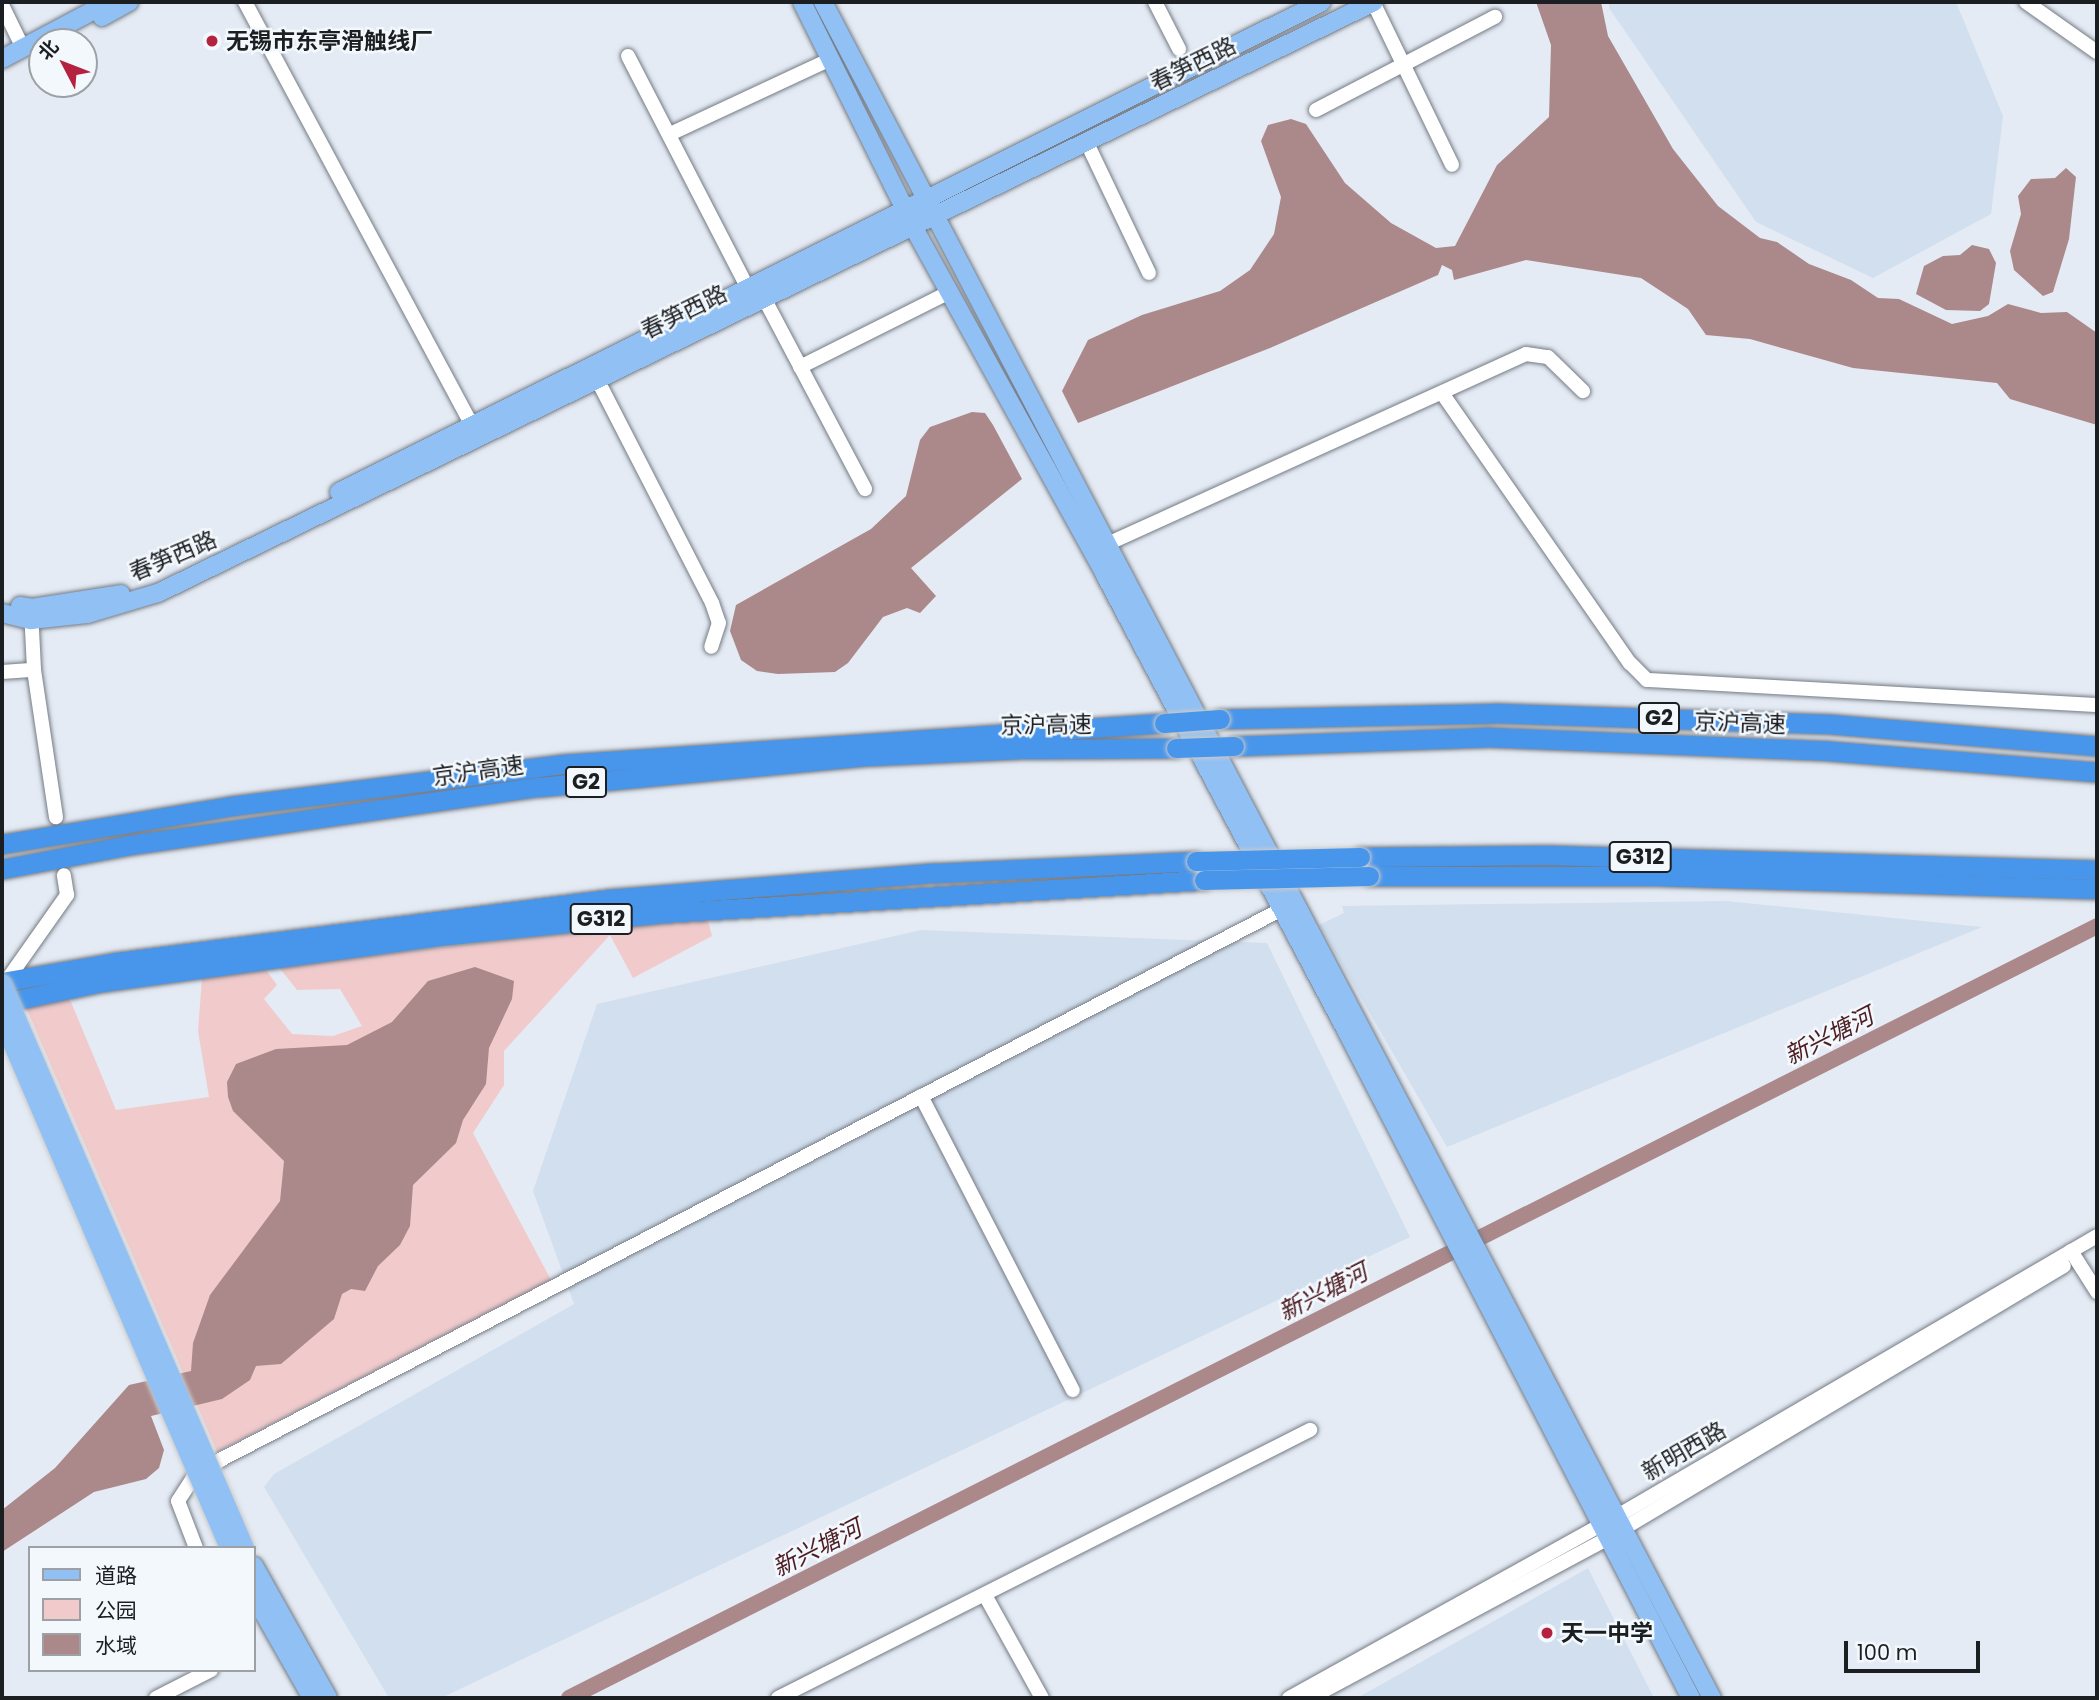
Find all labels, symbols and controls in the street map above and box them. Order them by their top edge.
place label: 无锡市东亭滑触线厂 [226,27,433,55]
north arrow [28,28,98,98]
street label: 春笋西路 [1146,31,1240,97]
marker: 无锡市东亭滑触线厂 [204,33,220,49]
text: 北 [32,34,65,66]
street label: 春笋西路 [637,279,731,345]
street label: 春笋西路 [125,525,221,587]
road number: G2 [1638,700,1680,736]
street label: 京沪高速 [1694,708,1786,738]
street label: 京沪高速 [1000,710,1092,740]
street label: 京沪高速 [431,751,525,791]
road number: G2 [565,764,607,800]
road number: G312 [1608,840,1672,874]
road number: G312 [570,902,632,936]
water label: 新兴塘河 [1780,1001,1878,1071]
water label: 新兴塘河 [1274,1257,1372,1327]
street label: 新明西路 [1637,1416,1731,1486]
water label: 新兴塘河 [768,1513,866,1583]
legend [28,1546,256,1672]
text: 道路 [95,1561,137,1590]
text: 公园 [95,1596,137,1625]
place label: 天一中学 [1561,1619,1653,1647]
marker: 天一中学 [1539,1625,1555,1641]
scale bar [1847,1626,1983,1670]
text: 水域 [95,1631,137,1660]
text: 100 m [1857,1638,1917,1667]

